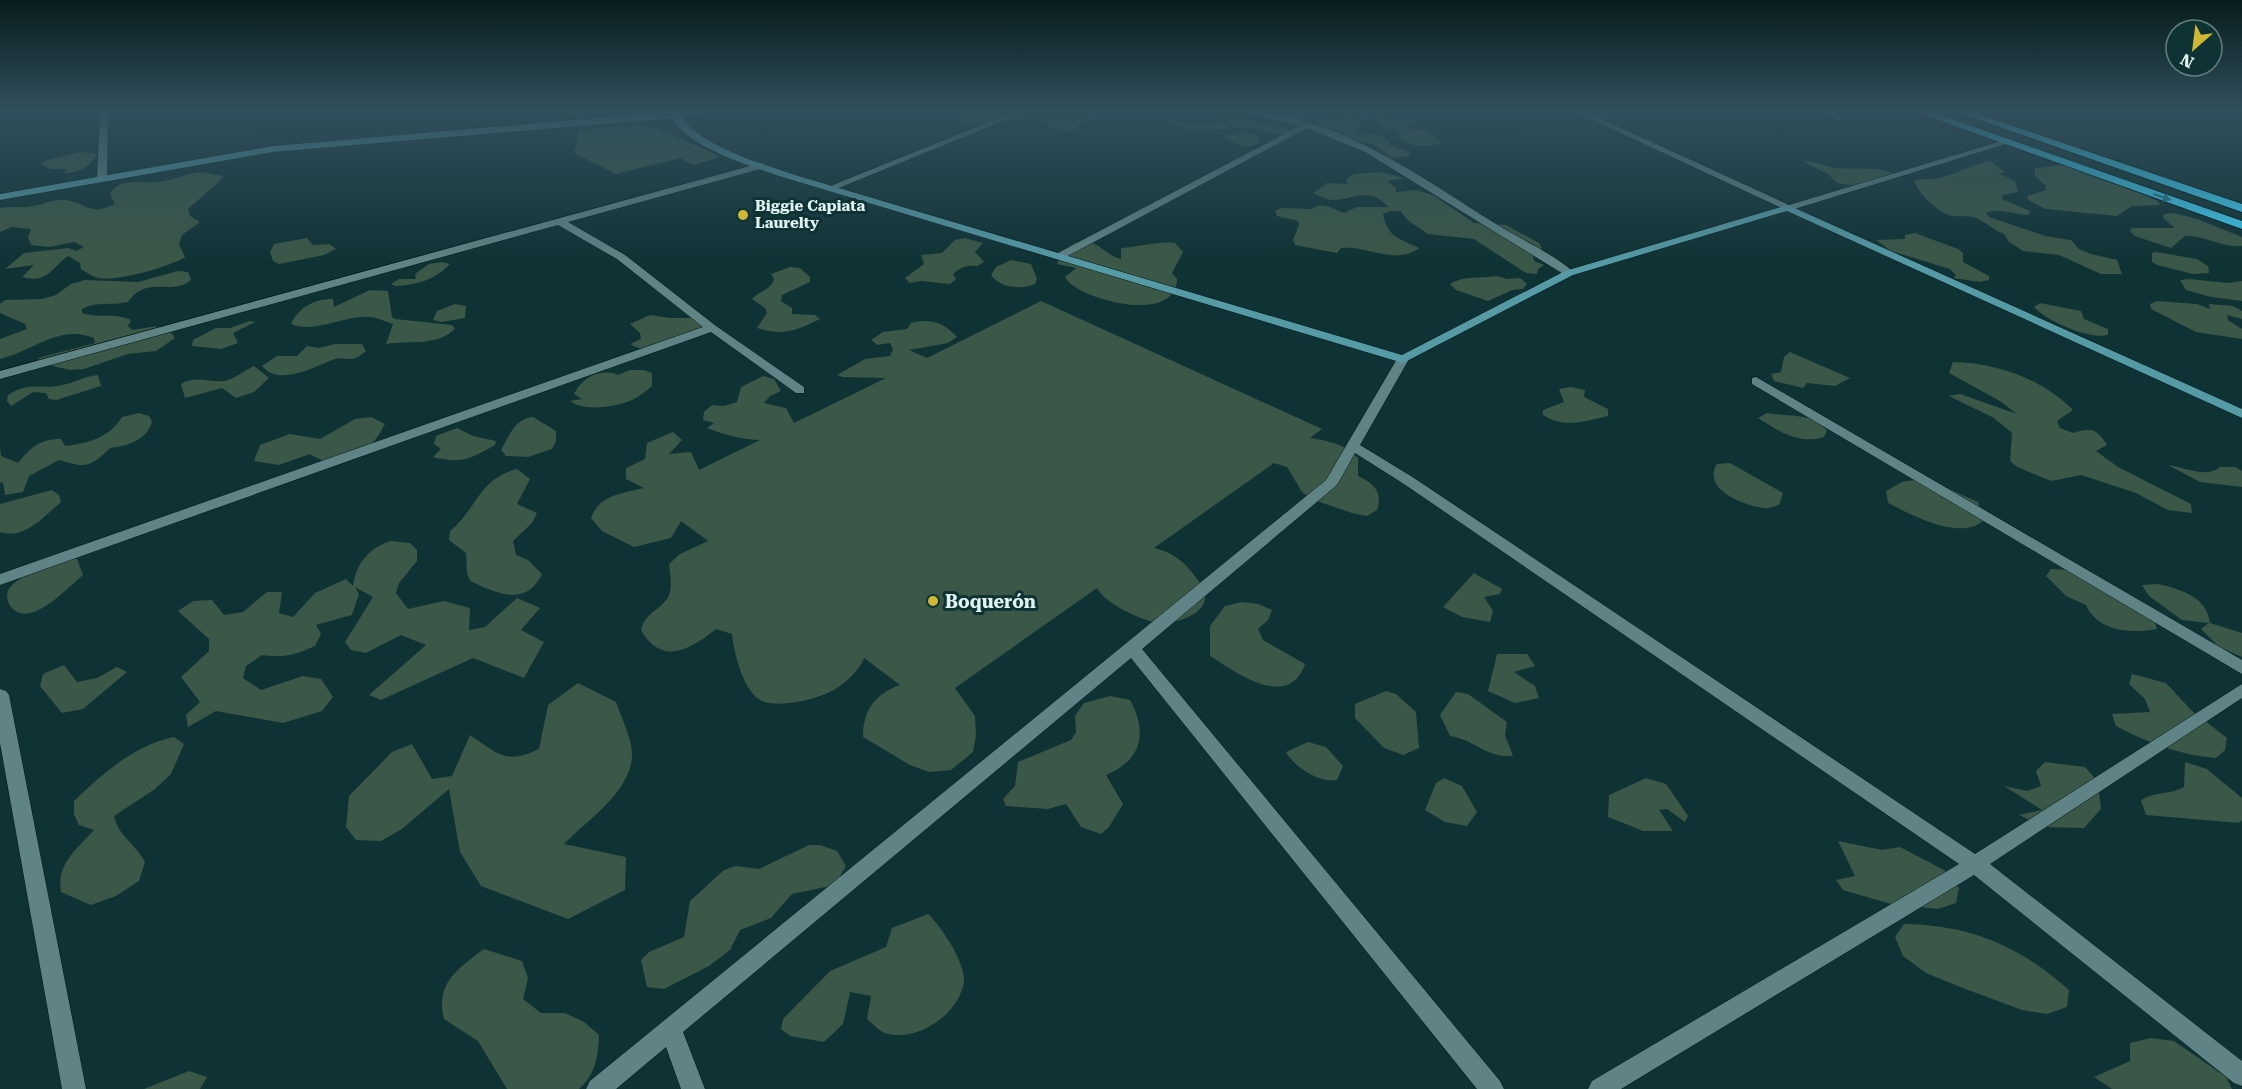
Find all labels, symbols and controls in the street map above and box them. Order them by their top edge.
north arrow [2164,18,2224,78]
text: N [2177,50,2197,72]
one-way arrow [2153,192,2171,202]
place label: Biggie Capiata Laurelty [755,197,865,232]
marker: Biggie Capiata Laurelty [736,208,750,222]
place label: Boquerón [945,591,1036,612]
marker: Boquerón [926,594,940,608]

